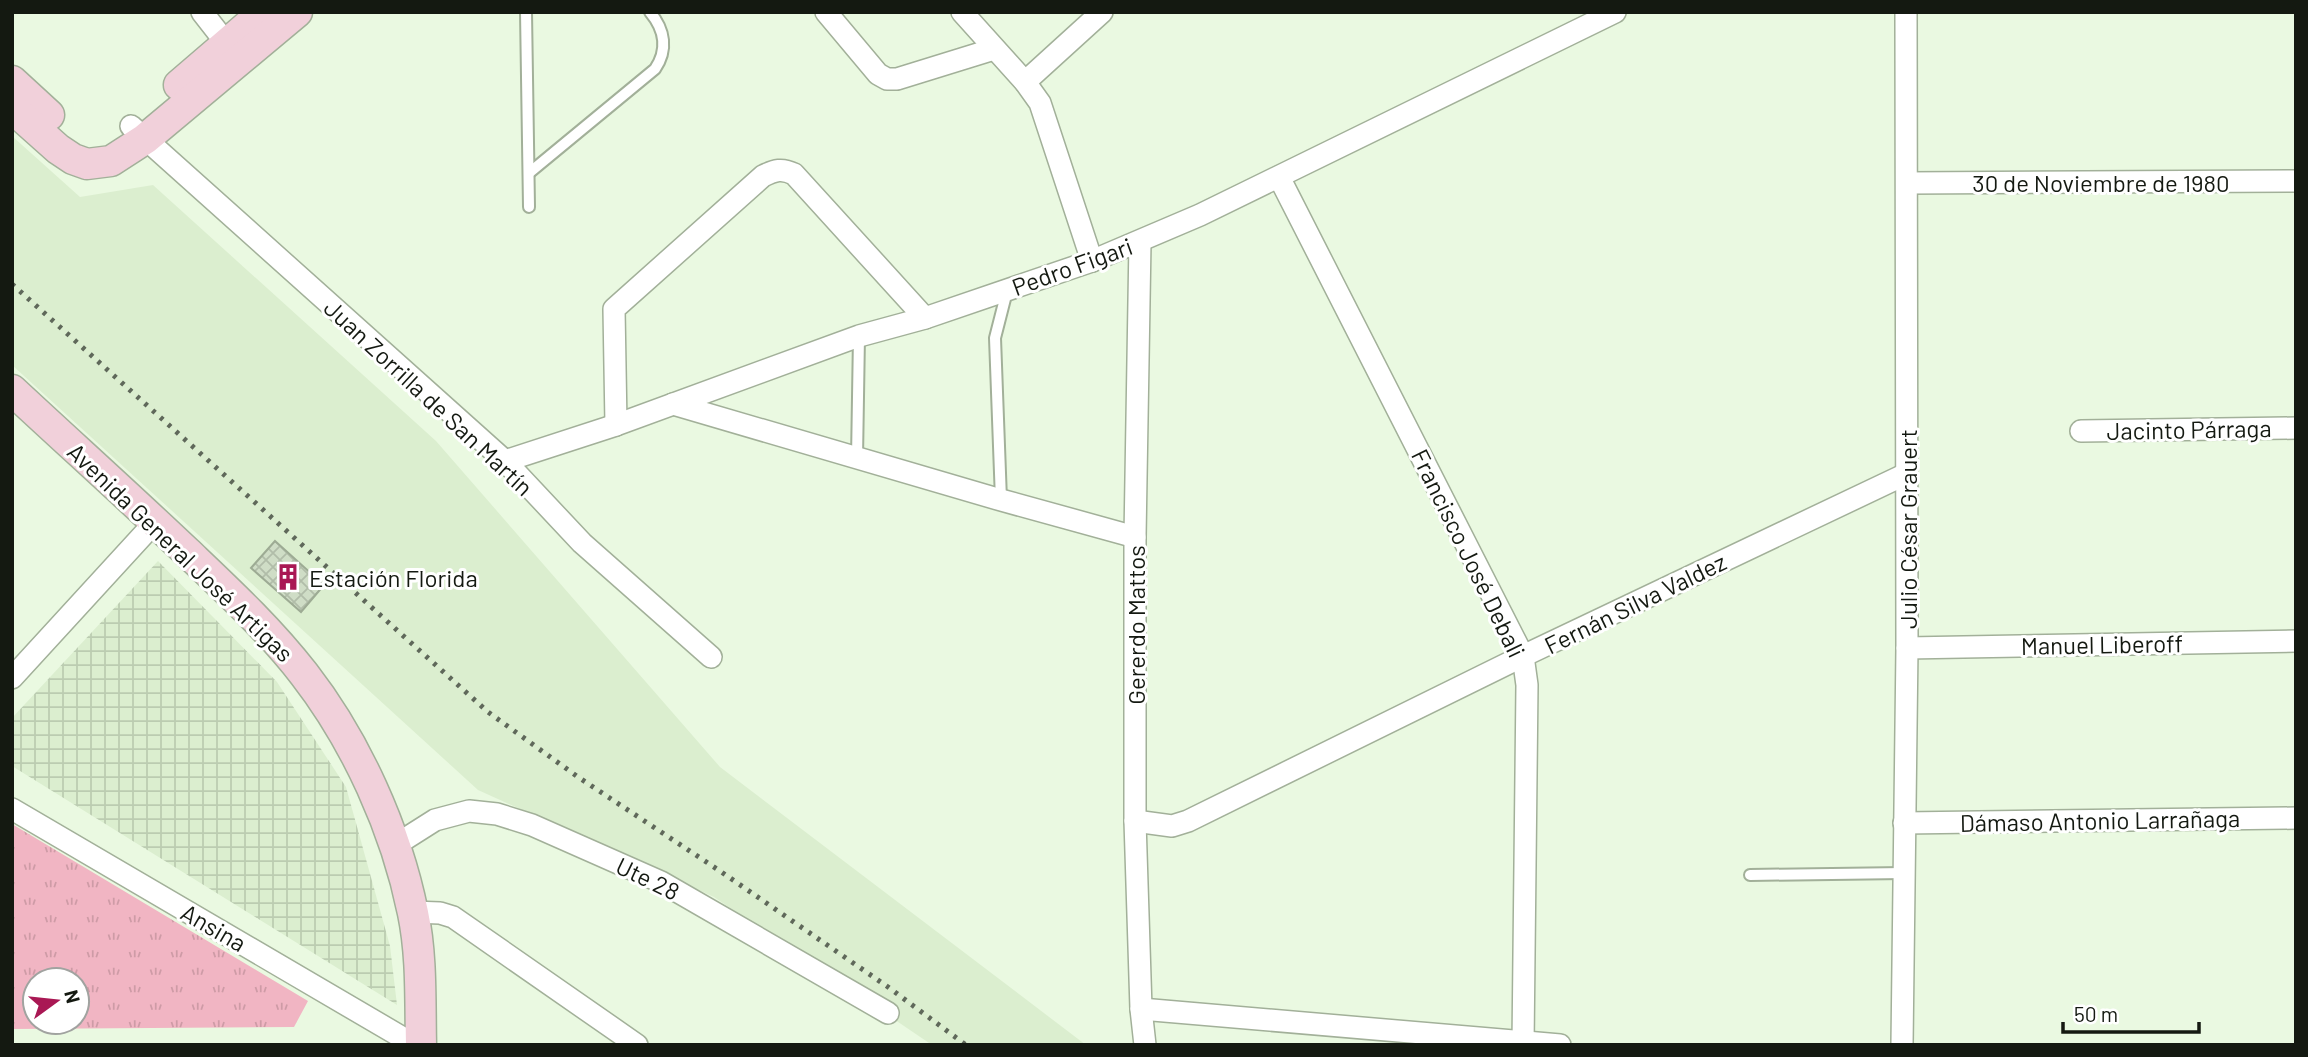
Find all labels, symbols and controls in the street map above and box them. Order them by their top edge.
street label: 30 de Noviembre de 1980 [1972,168,2230,197]
street label: Pedro Figari [1008,231,1136,301]
street label: Juan Zorrilla de San Martín [319,293,539,501]
street label: Jacinto Párraga [2106,413,2272,445]
street label: Julio César Grauert [1893,429,1922,629]
street label: Avenida General José Artigas [62,437,300,667]
street label: Francisco José Debali [1406,444,1532,662]
street label: Gererdo Mattos [1121,545,1150,705]
street label: Fernán Silva Valdez [1540,547,1730,659]
building icon: Estación Florida [273,562,303,592]
place label: Estación Florida [309,563,478,592]
street label: Manuel Liberoff [2021,628,2183,660]
street label: Dámaso Antonio Larrañaga [1960,803,2240,837]
street label: Ute 28 [612,850,684,906]
street label: Ansina [176,897,252,957]
north arrow [21,966,91,1036]
text: N [60,987,86,1006]
scale bar [2063,990,2200,1034]
text: 50 m [2074,1001,2118,1026]

